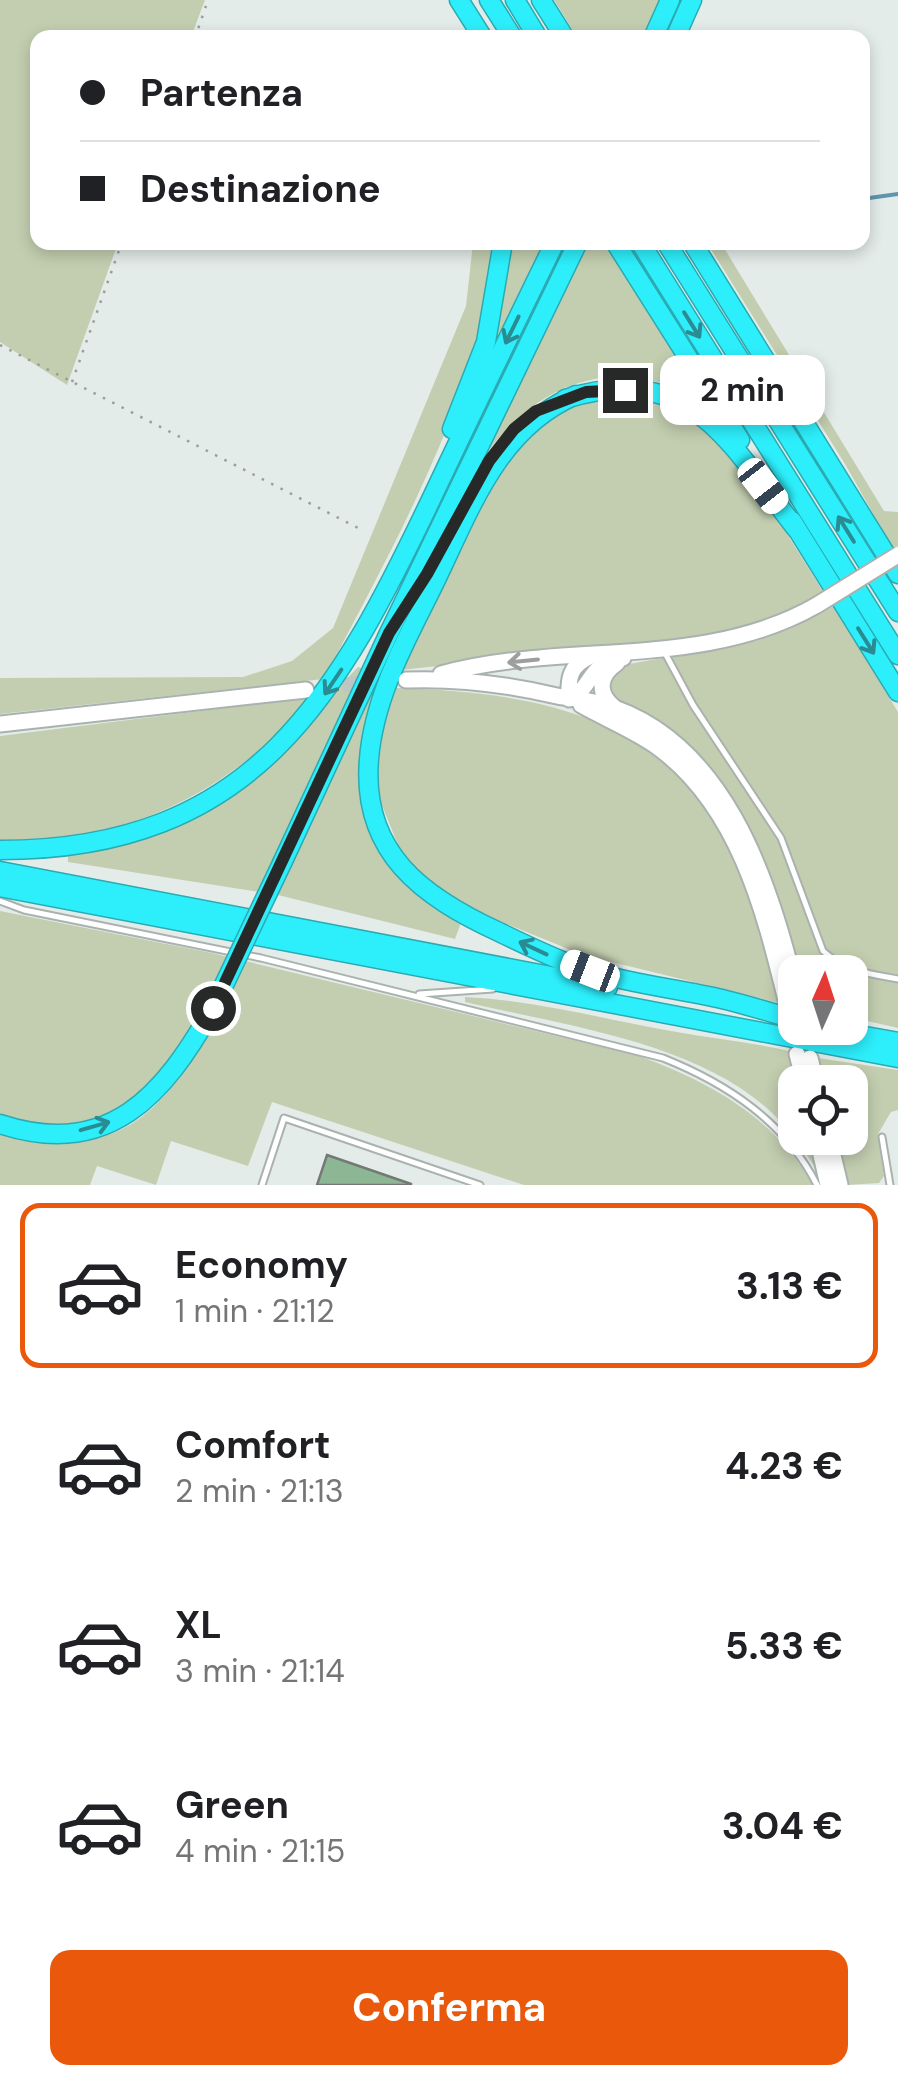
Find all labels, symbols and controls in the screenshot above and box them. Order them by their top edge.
text: Partenza [140,68,303,118]
text: Destinazione [140,164,381,214]
one-way arrow [682,310,702,339]
one-way arrow [502,314,521,344]
callout: 2 min [660,355,825,425]
route end [603,368,648,413]
text: 2 min [700,369,785,411]
car [733,453,793,519]
one-way arrow [836,515,857,544]
one-way arrow [856,626,877,655]
one-way arrow [507,652,539,671]
one-way arrow [323,667,344,695]
one-way arrow [519,937,549,956]
car [557,946,623,996]
north arrow [778,955,868,1045]
map controls [778,955,868,1155]
route start [191,986,236,1031]
button: locate [778,1065,868,1155]
one-way arrow [79,1116,111,1134]
text: Economy [175,1240,348,1290]
icon: car [55,1241,145,1331]
text: 3.13 € [736,1261,843,1311]
text: 1 min · 21:12 [175,1290,335,1332]
text: Comfort [175,1420,331,1470]
icon: car [55,1421,145,1511]
text: 4.23 € [725,1441,843,1491]
text: 2 min · 21:13 [175,1470,344,1512]
text: XL [175,1600,222,1650]
icon: car [55,1601,145,1691]
text: 5.33 € [725,1621,843,1671]
text: 3 min · 21:14 [175,1650,345,1692]
text: Green [175,1780,289,1830]
icon: car [55,1781,145,1871]
text: 3.04 € [722,1801,843,1851]
text: 4 min · 21:15 [175,1830,345,1872]
button: Conferma [50,1950,848,2065]

